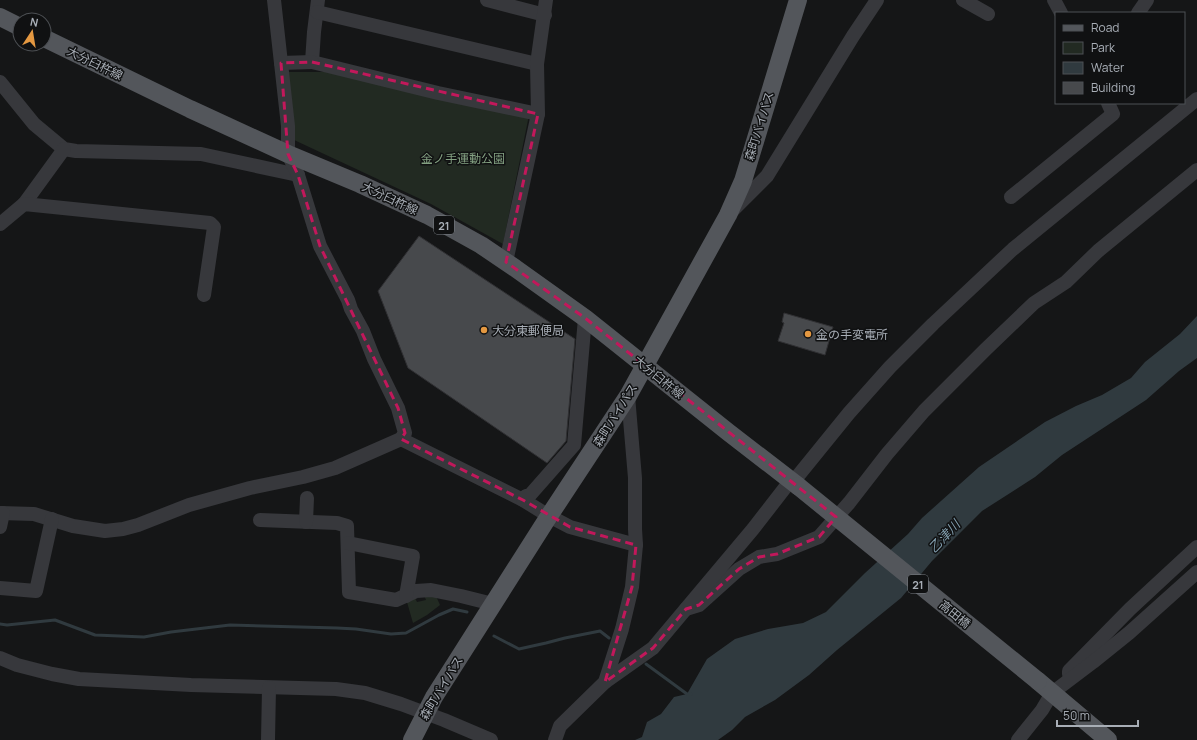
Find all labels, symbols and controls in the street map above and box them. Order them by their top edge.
north arrow [12,12,52,52]
legend [1055,12,1185,104]
text: N [29,14,40,30]
text: Road [1091,19,1119,36]
text: Park [1091,39,1116,56]
street label: 大分臼杵線 [64,42,126,84]
text: Water [1091,59,1125,76]
text: Building [1091,79,1135,96]
street label: 森町バイパス [740,89,778,163]
park label: 金ノ手運動公園 [421,150,505,167]
street label: 大分臼杵線 [359,178,421,218]
road number: 21 [434,216,454,234]
place label: 大分東郵便局 [492,322,564,339]
marker: 大分東郵便局 [479,325,489,335]
place label: 金の手変電所 [816,326,888,343]
marker: 金の手変電所 [803,329,813,339]
street label: 大分臼杵線 [630,352,688,402]
street label: 森町バイパス [589,380,641,450]
water label: 乙津川 [924,514,965,556]
road number: 21 [908,575,928,593]
street label: 高田橋 [936,596,974,632]
street label: 森町バイパス [415,653,467,723]
scale bar [1057,702,1138,728]
text: 50 m [1063,707,1090,724]

